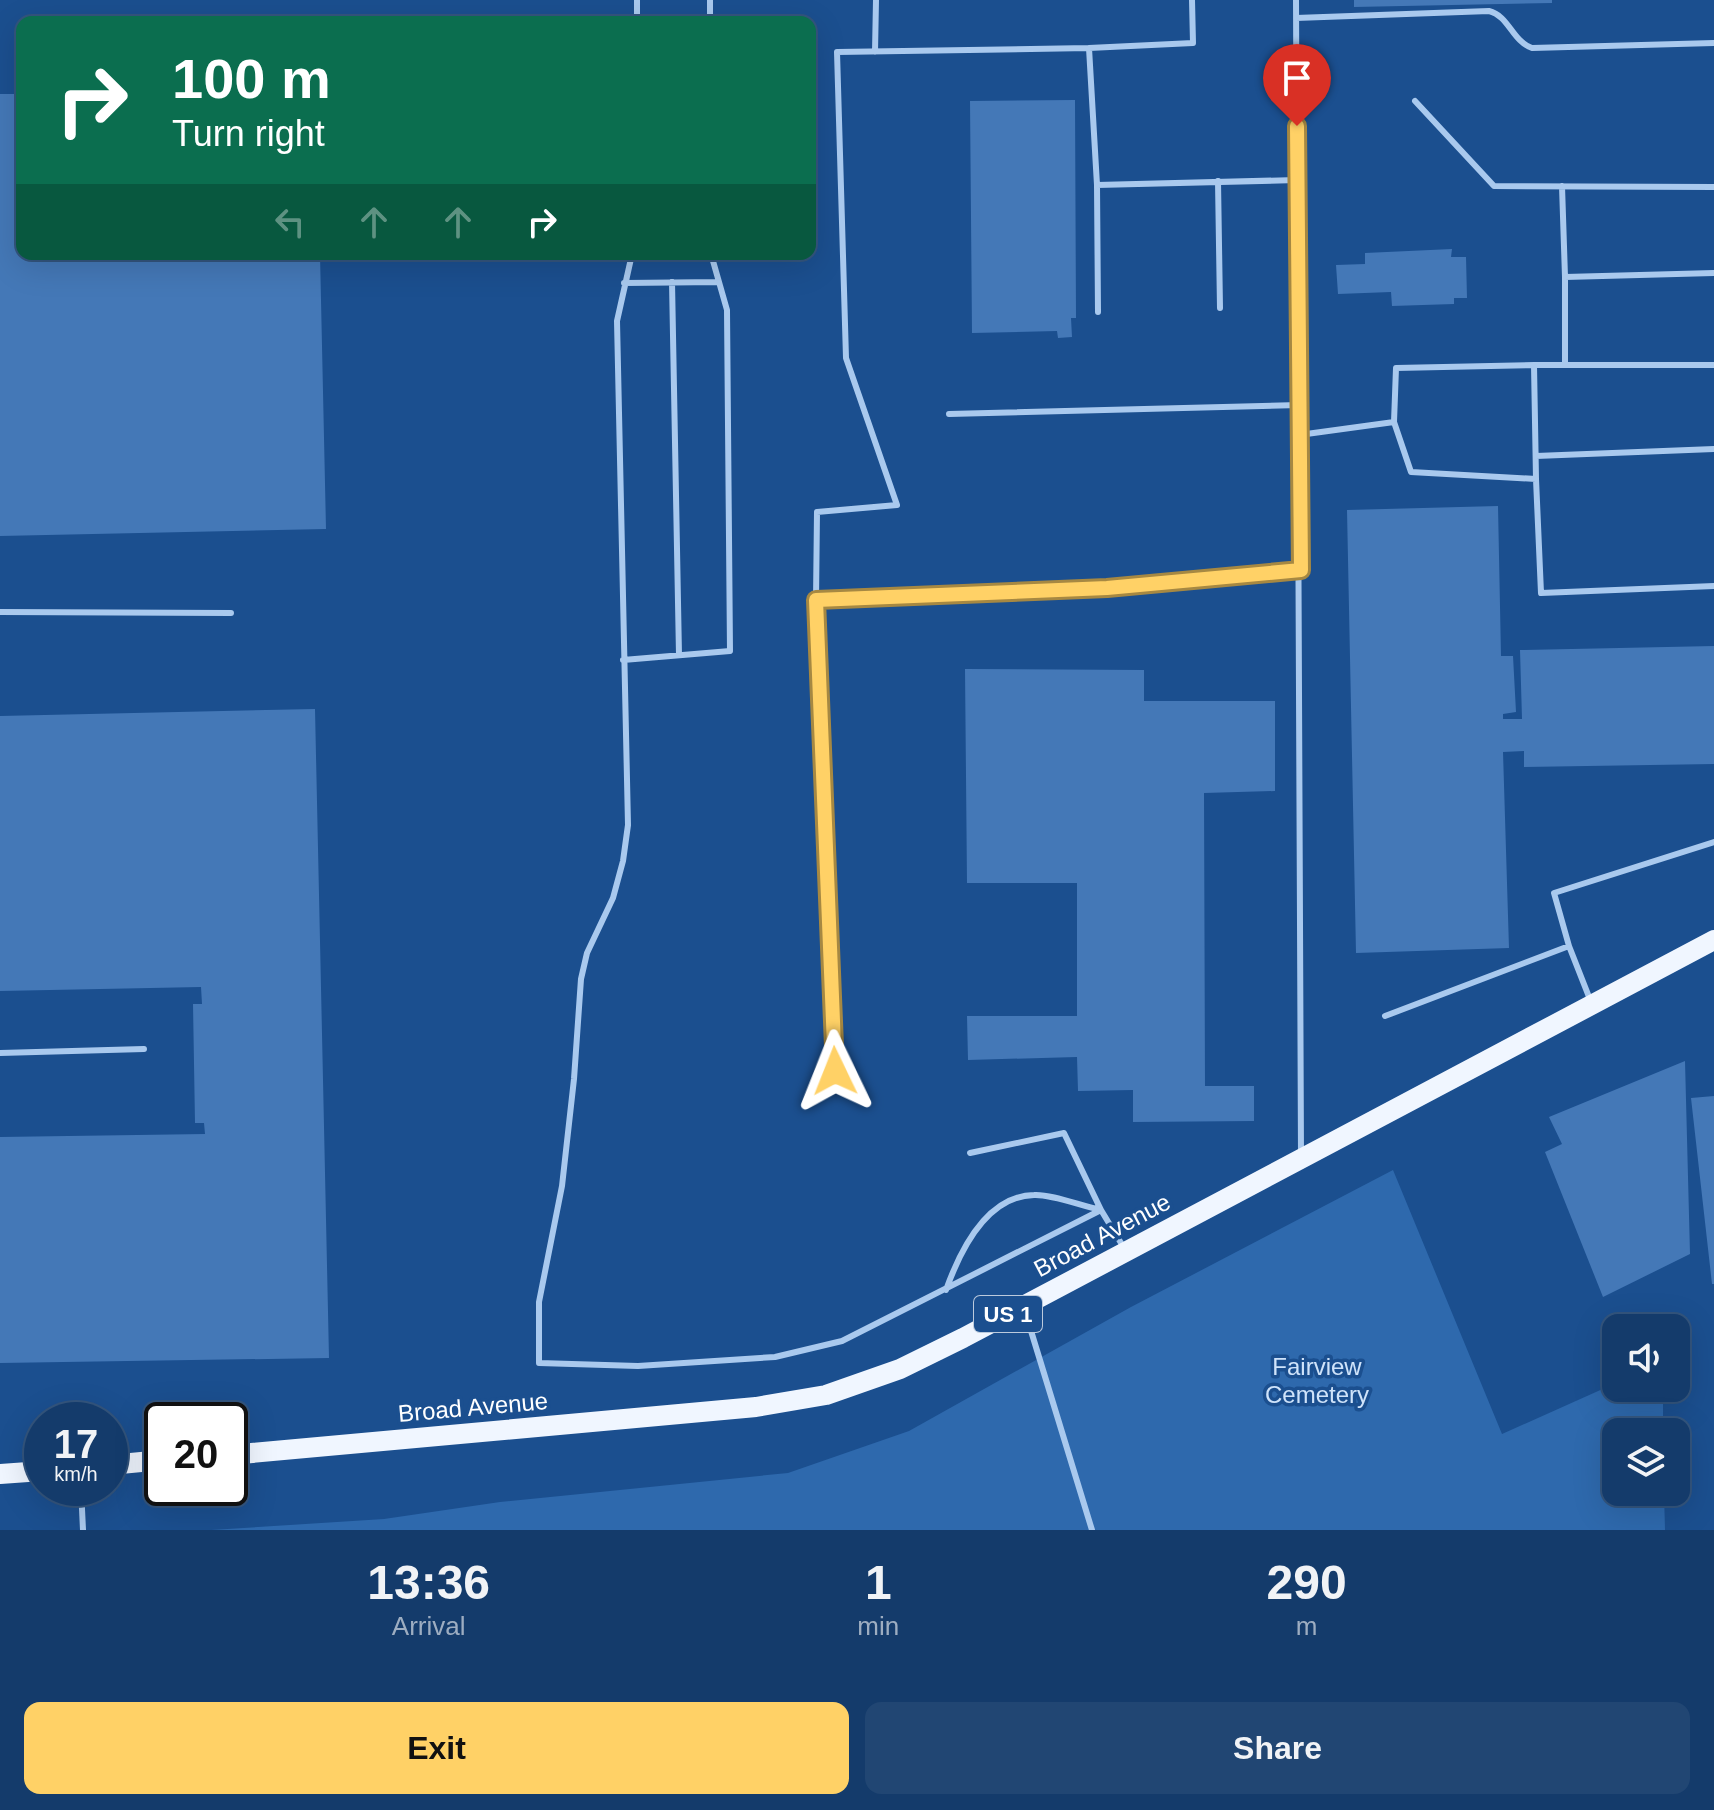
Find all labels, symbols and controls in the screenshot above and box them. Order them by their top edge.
pin [1263,44,1331,126]
text: 100 m [172,47,331,110]
icon: right [40,48,144,152]
icon: arrive [1275,56,1319,100]
text: Turn right [172,113,325,154]
icon: left [268,200,312,244]
icon: ahead [352,200,396,244]
icon: ahead [436,200,480,244]
icon: right [520,200,564,244]
position arrow [793,1029,877,1113]
street label: Broad Avenue [1029,1188,1175,1282]
road number: US 1 [974,1296,1042,1332]
map controls [1602,1314,1690,1506]
button: sound [1602,1314,1690,1402]
park label: Fairview Cemetery [1265,1353,1369,1408]
street label: Broad Avenue [397,1387,549,1427]
speed limit sign: 20 [144,1402,248,1506]
button: layers [1602,1418,1690,1506]
text: 17 [54,1422,98,1466]
text: km/h [54,1463,98,1485]
text: 13:36 [367,1556,490,1609]
text: 1 [865,1556,892,1609]
text: 290 [1267,1556,1347,1609]
text: Arrival [392,1611,466,1641]
text: min [857,1611,899,1641]
text: m [1296,1611,1317,1641]
button: Exit [24,1702,849,1794]
button: Share [865,1702,1690,1794]

